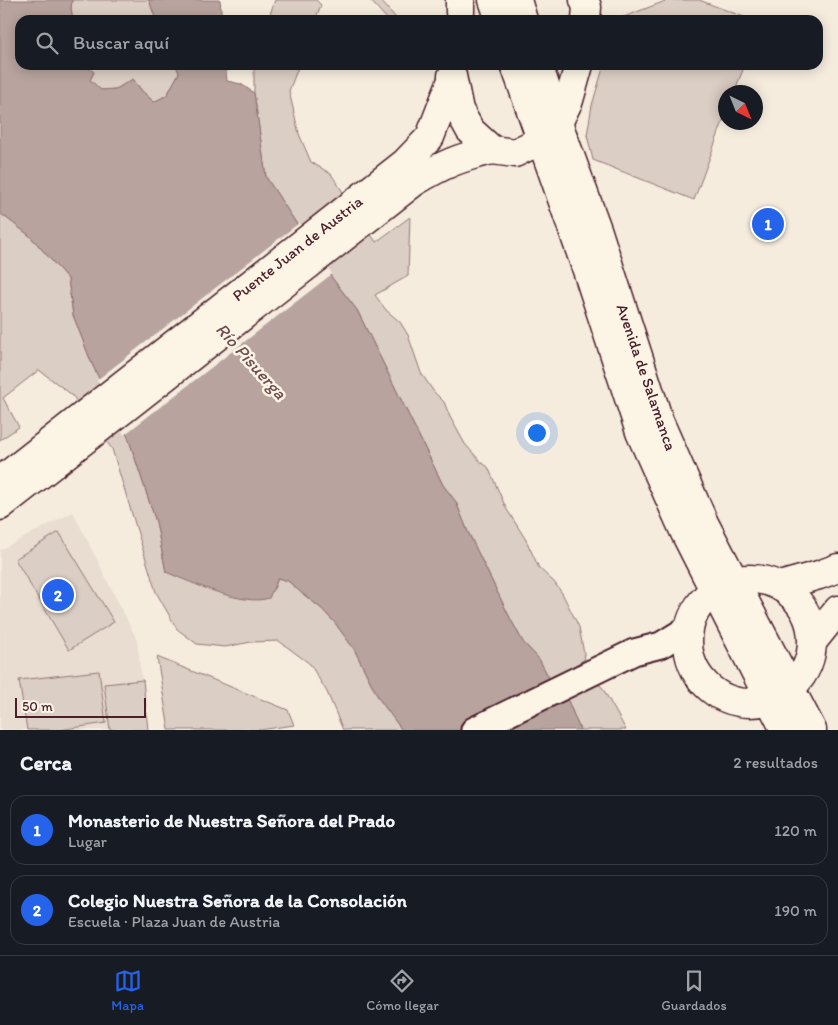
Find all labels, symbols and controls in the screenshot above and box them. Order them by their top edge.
search box [15,15,823,70]
icon: search [33,29,61,57]
text: Buscar aquí [73,31,169,54]
north arrow [718,85,763,130]
street label: Puente Juan de Austria [228,191,367,305]
pin: 1 [752,205,784,243]
street label: Avenida de Salamanca [612,301,681,453]
water label: Río Pisuerga [211,318,292,405]
your location [524,420,550,446]
pin: 2 [42,576,74,614]
scale bar [15,695,146,718]
text: 50 m [22,698,53,715]
text: Cerca [20,750,72,775]
text: 2 resultados [733,753,818,772]
text: Monasterio de Nuestra Señora del Prado [68,809,395,832]
text: 1 [33,821,41,840]
text: 120 m [774,821,817,840]
text: Lugar [68,832,107,851]
text: Colegio Nuestra Señora de la Consolación [68,889,407,912]
text: 2 [33,901,41,920]
text: 190 m [774,901,817,920]
text: Escuela · Plaza Juan de Austria [68,912,280,931]
tab: Mapa [111,967,144,1014]
tab: Cómo llegar [366,967,439,1014]
tab: Guardados [661,967,727,1014]

